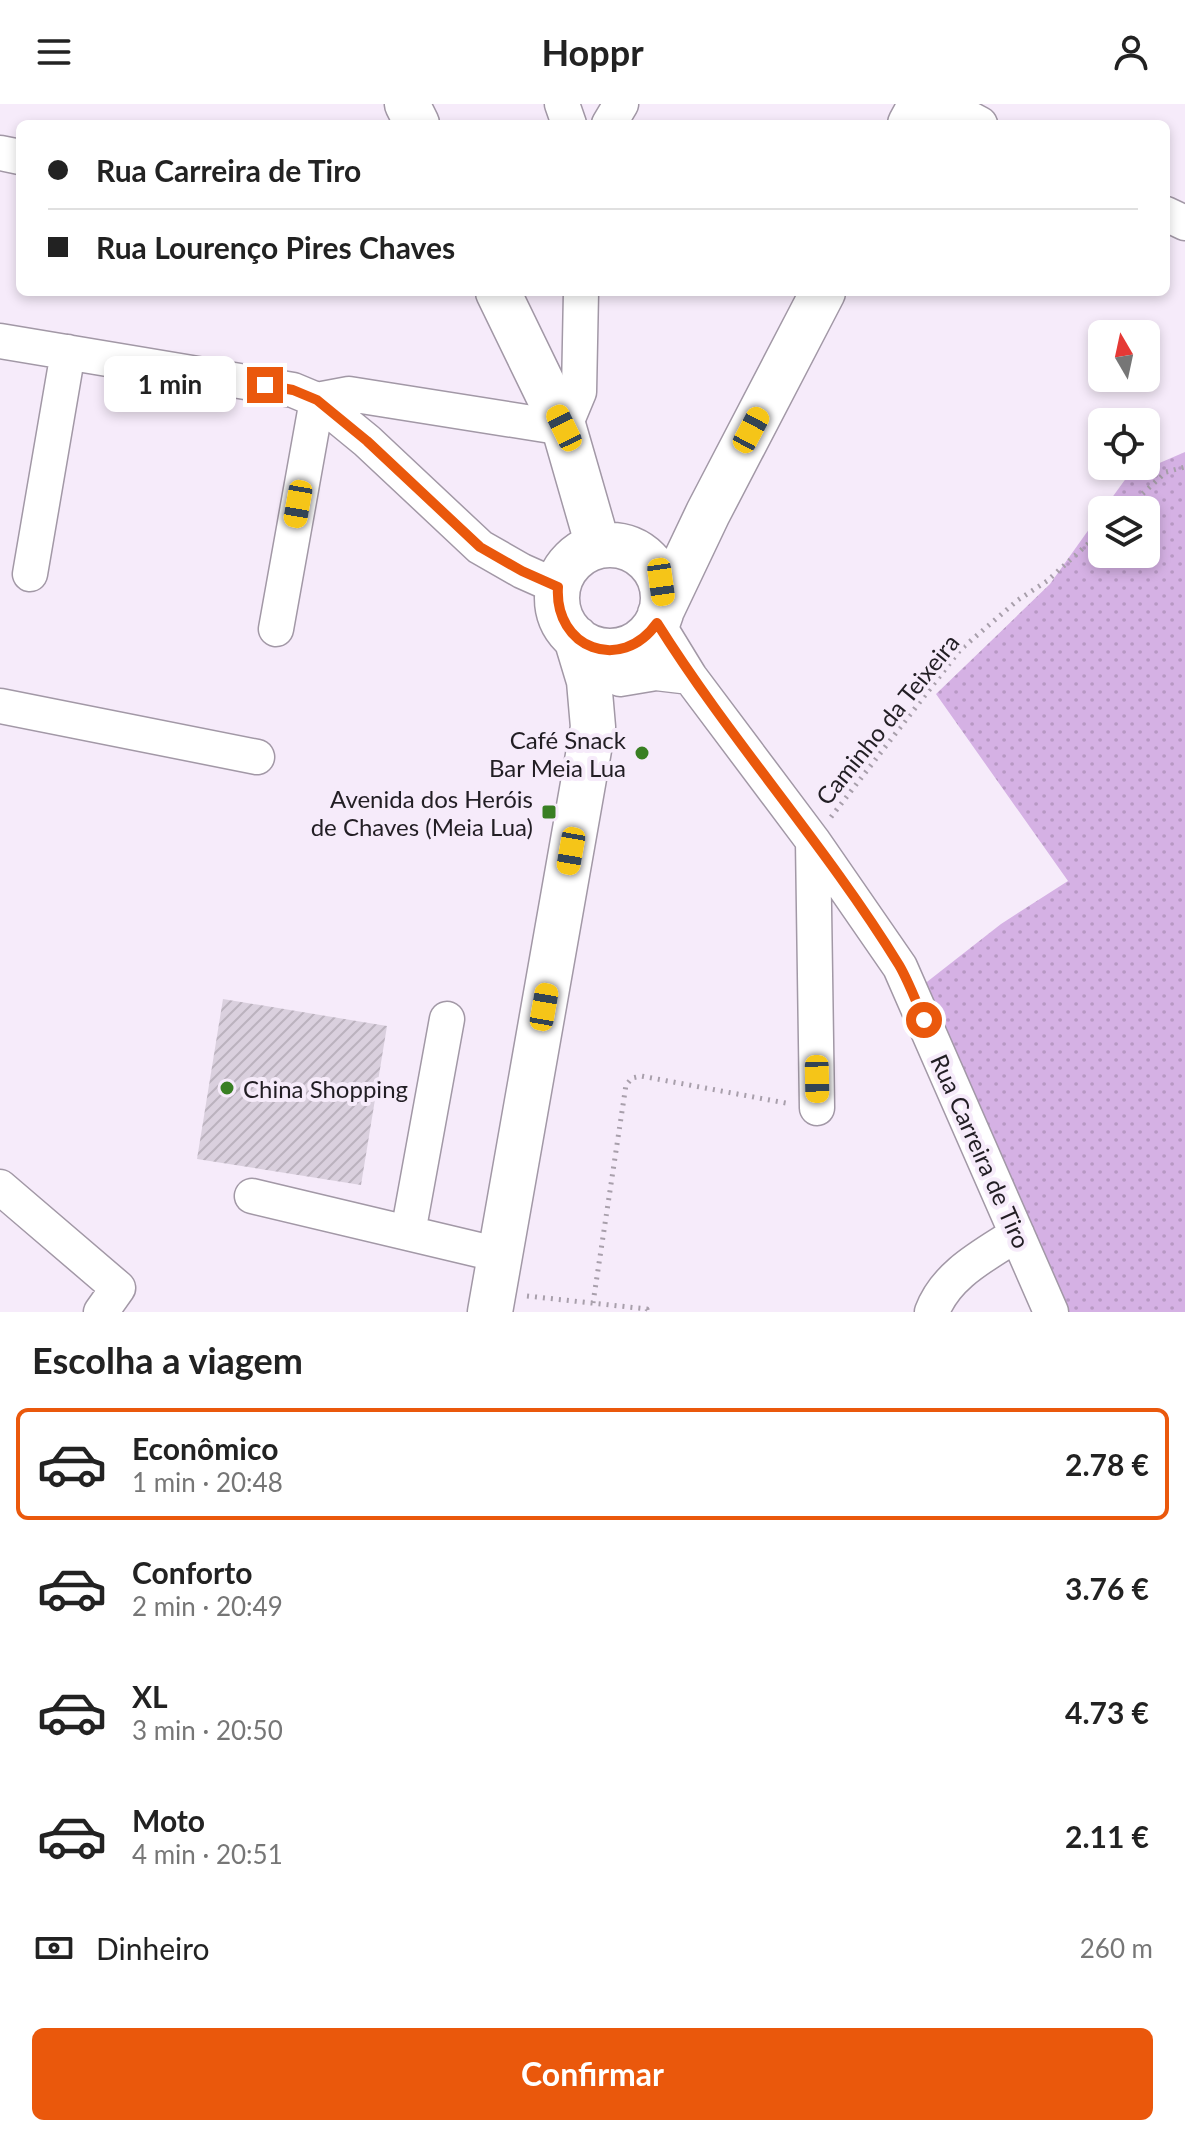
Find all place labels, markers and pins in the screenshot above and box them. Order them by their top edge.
place label: Café Snack Bar Meia Lua [489,725,627,782]
marker: Café Snack Bar Meia Lua [633,744,651,762]
place label: Avenida dos Heróis de Chaves (Meia Lua) [311,784,533,841]
marker: Avenida dos Heróis de Chaves (Meia Lua) [540,803,558,821]
place label: China Shopping [243,1074,408,1103]
marker: China Shopping [218,1079,236,1097]

